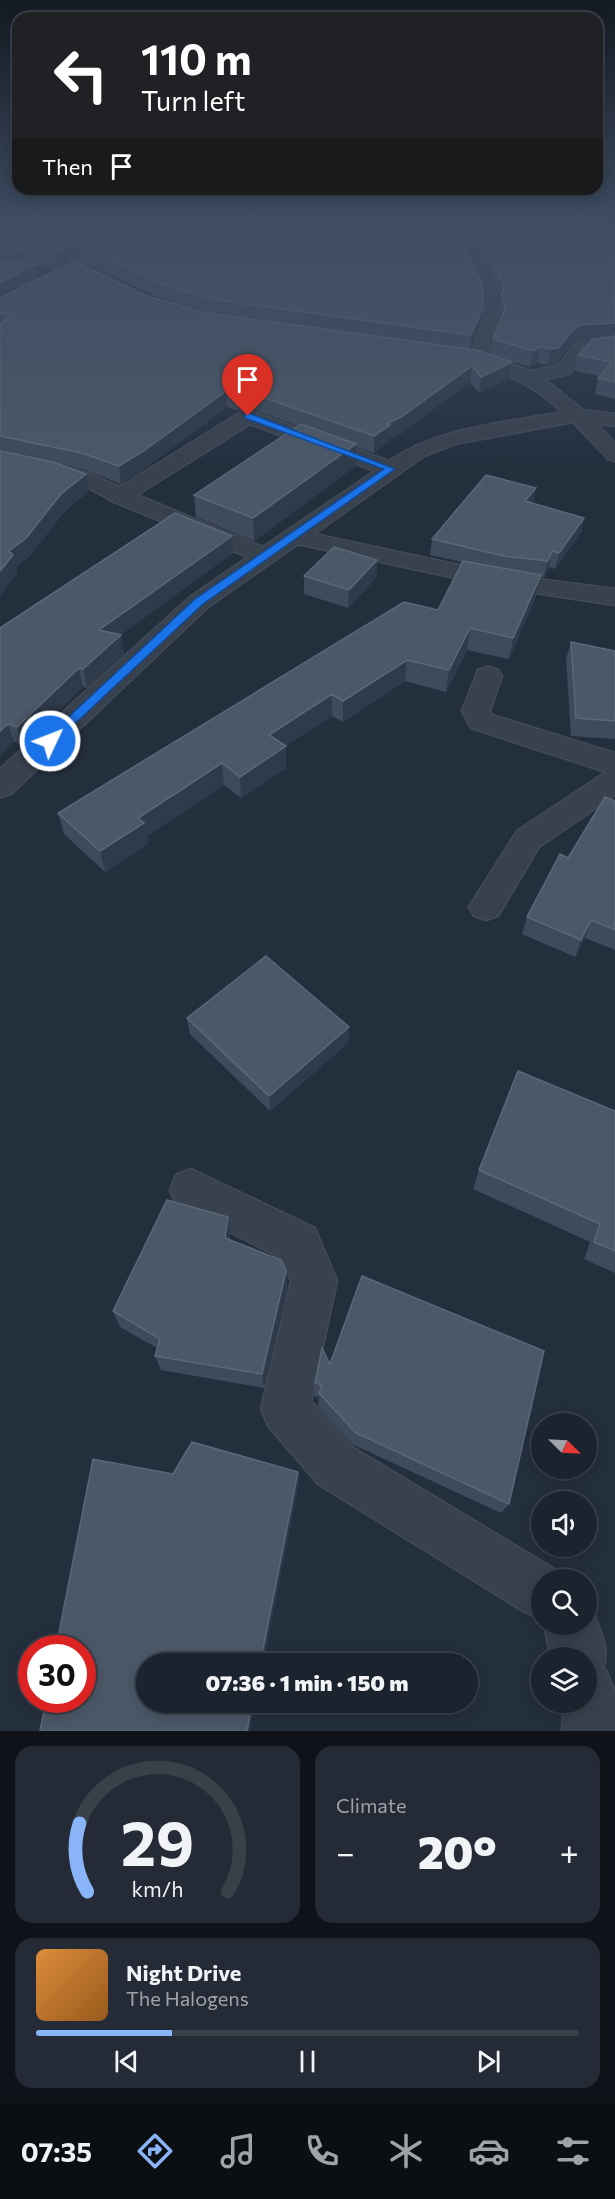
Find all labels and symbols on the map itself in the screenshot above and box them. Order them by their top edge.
pin [222,354,273,416]
position arrow [18,709,82,773]
north arrow [531,1413,597,1479]
speed limit sign: 30 [18,1635,96,1713]

